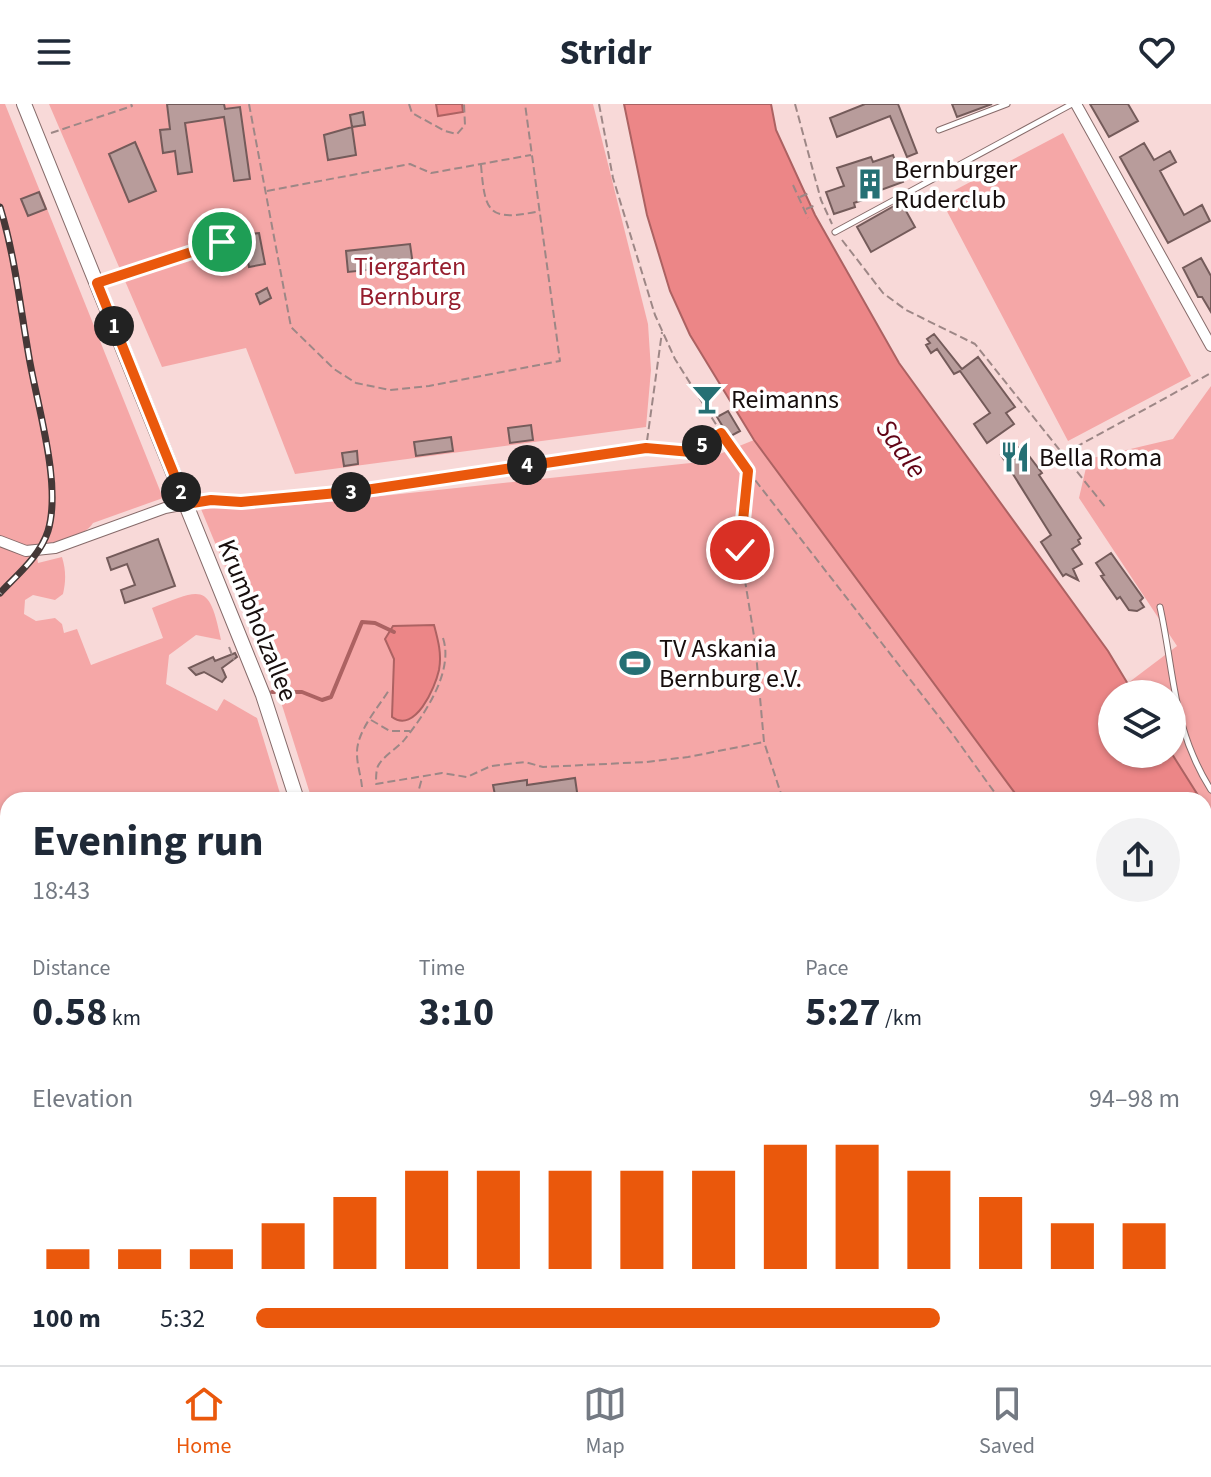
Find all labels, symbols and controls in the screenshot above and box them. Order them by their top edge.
text: Stridr [559,27,652,78]
icon: menu [32,30,76,74]
icon: heart [1135,30,1179,74]
place label: Bernburger Ruderclub [894,151,1018,218]
building icon: Bernburger Ruderclub [853,167,887,201]
pin [188,208,256,276]
icon: arrive [200,220,244,264]
park label: Tiergarten Bernburg [354,248,466,315]
pin: 1 [94,306,134,346]
text: 1 [108,310,120,342]
place label: Reimanns [731,381,839,418]
bar icon: Reimanns [690,382,724,416]
water label: Saale [866,411,936,486]
pin: 5 [682,425,722,465]
text: 5 [696,429,708,461]
place label: Bella Roma [1039,439,1162,476]
restaurant icon: Bella Roma [998,440,1032,474]
pin: 4 [507,445,547,485]
text: 4 [521,449,533,481]
pin: 2 [161,472,201,512]
pin: 3 [331,472,371,512]
text: 2 [175,476,187,508]
text: 3 [345,476,357,508]
pin [706,516,774,584]
icon: check [718,528,762,572]
street label: Krumbholzallee [208,534,307,707]
place label: TV Askania Bernburg e.V. [659,630,802,697]
sports icon: TV Askania Bernburg e.V. [618,646,652,680]
map controls [1098,680,1186,768]
button: layers [1098,680,1186,768]
text: Evening run [32,810,264,873]
button: share [1096,818,1180,902]
text: 18:43 [32,872,90,909]
text: Distance [32,952,110,984]
text: Time [419,952,465,984]
text: Pace [805,952,848,984]
text: 0.58 [32,984,107,1041]
text: 3:10 [419,984,494,1041]
text: 5:27 [805,984,881,1041]
text: km [107,1002,141,1034]
text: /km [881,1002,922,1034]
text: Elevation [32,1080,133,1117]
text: 94–98 m [1089,1080,1180,1117]
text: 100 m [32,1300,101,1337]
text: 5:32 [160,1300,205,1337]
tab: Home [176,1382,231,1462]
tab: Map [583,1382,627,1462]
tab: Saved [979,1382,1035,1462]

